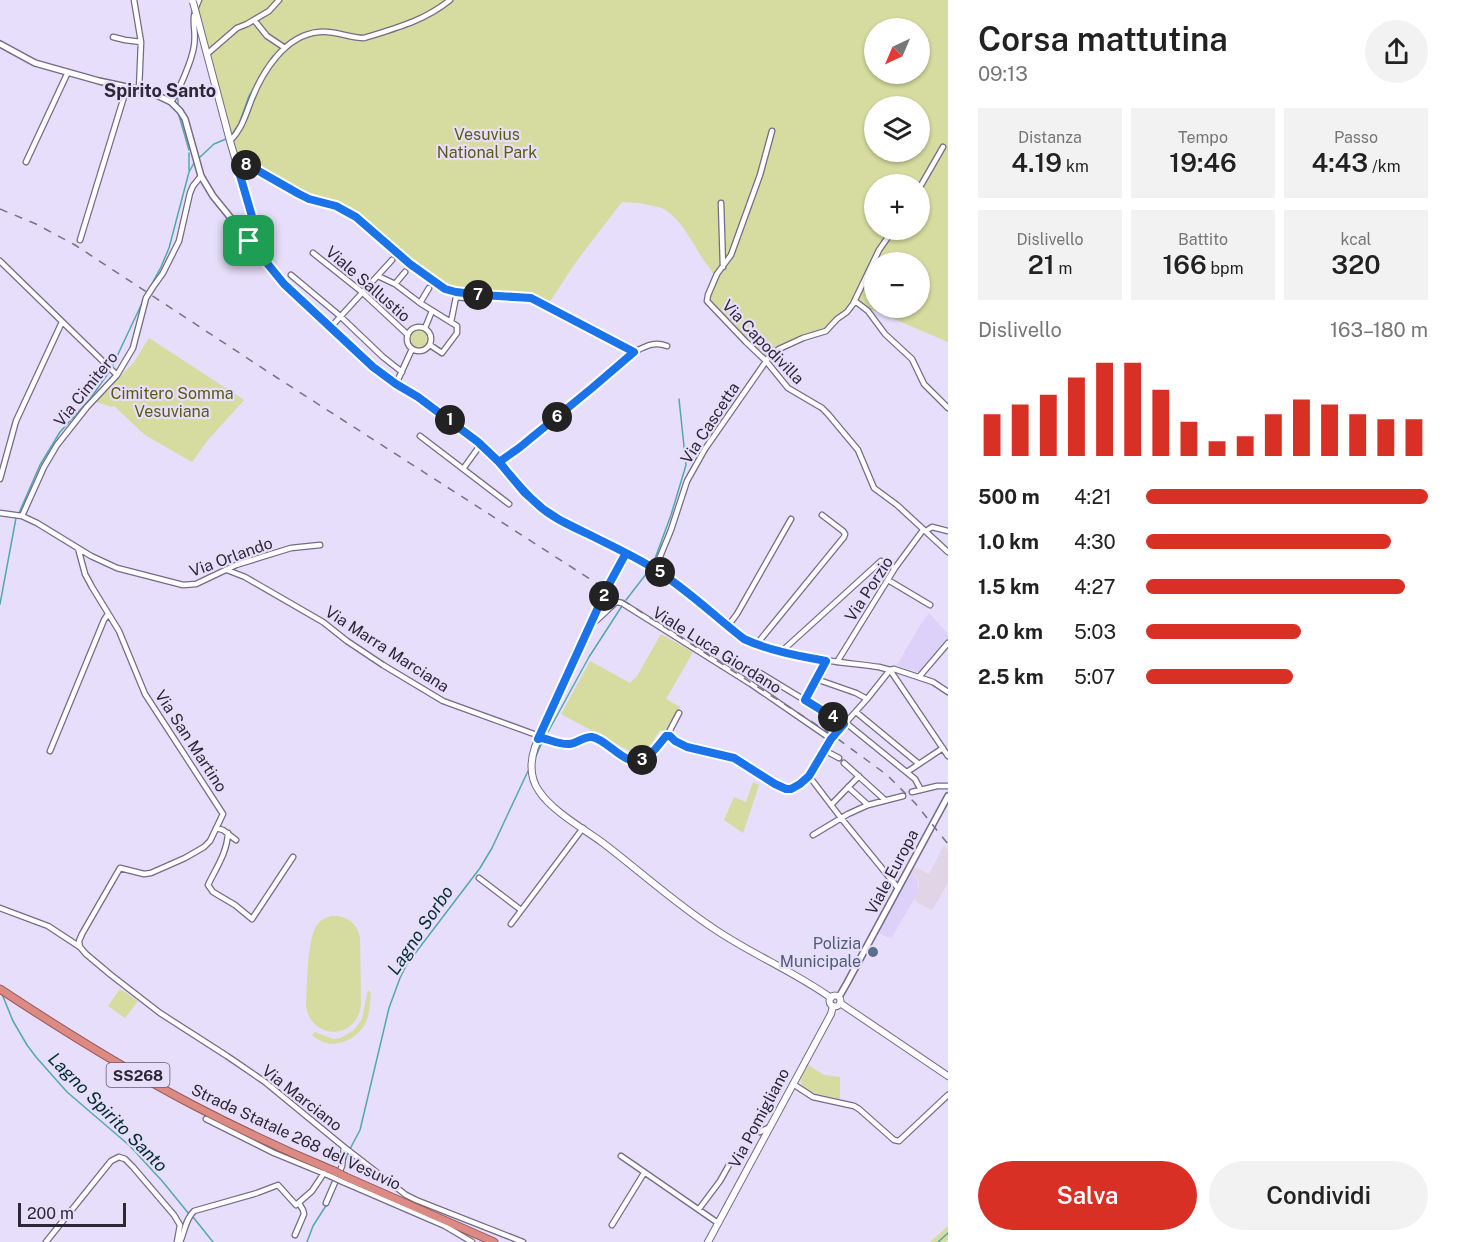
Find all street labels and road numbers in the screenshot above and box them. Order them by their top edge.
street label: Viale Sallustio [322,242,414,326]
street label: Via Capodivilla [718,296,808,388]
street label: Via Cimitero [50,348,122,430]
street label: Via Cascetta [677,379,743,467]
street label: Via Orlando [187,533,275,581]
street label: Via Porzio [841,553,897,625]
street label: Via Marra Marciana [321,602,453,696]
street label: Viale Luca Giordano [649,603,785,697]
street label: Via San Martino [151,686,231,796]
street label: Viale Europa [862,826,922,918]
street label: Via Marciano [258,1061,346,1135]
road number: SS268 [106,1063,170,1087]
street label: Via Pomigliano [725,1065,793,1171]
street label: Strada Statale 268 del Vesuvio [188,1080,404,1194]

